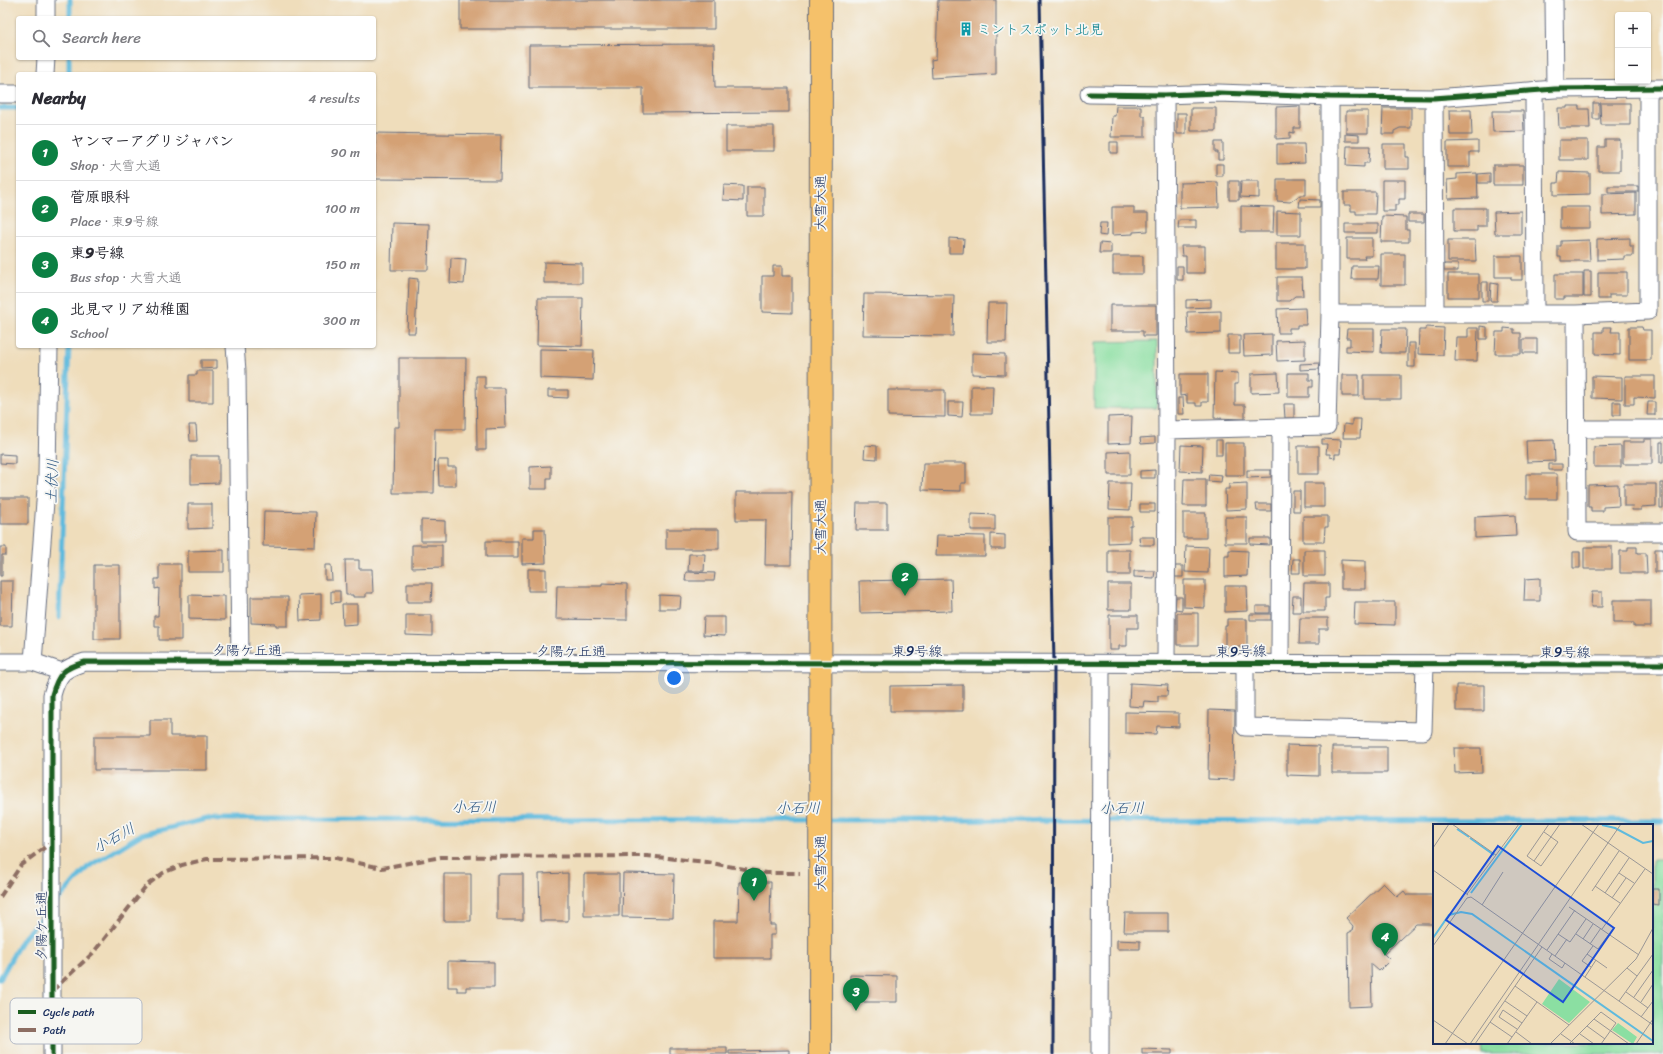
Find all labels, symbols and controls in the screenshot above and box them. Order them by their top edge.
map controls [1615,12,1651,84]
button: + [1615,12,1651,48]
search box [16,16,376,60]
place label: ミントスポット北見 [977,17,1103,42]
building icon: ミントスポット北見 [958,21,974,37]
text: Search here [62,25,141,51]
icon: search [30,27,52,49]
button: − [1615,48,1651,84]
text: Nearby [32,83,86,113]
text: 4 results [308,87,360,110]
text: ヤンマーアグリジャパン [70,128,234,154]
text: 1 [42,141,48,164]
text: 90 m [330,141,360,164]
text: Shop · 大雪大通 [70,154,161,177]
street label: 大雪大通 [808,175,833,231]
text: 菅原眼科 [70,184,130,210]
text: 2 [41,197,49,220]
text: 100 m [325,197,360,220]
text: Place · 東9号線 [70,210,159,233]
text: 東9号線 [70,240,124,266]
text: 3 [41,253,49,276]
text: 150 m [325,253,360,276]
text: Bus stop · 大雪大通 [70,266,181,289]
text: 北見マリア幼稚園 [70,296,190,322]
text: 4 [41,309,49,332]
text: 300 m [323,309,360,332]
text: School [70,322,108,345]
water label: 土伏川 [38,458,66,504]
street label: 大雪大通 [808,499,833,555]
pin: 2 [892,563,918,596]
street label: 夕陽ケ丘通 [212,638,282,663]
street label: 夕陽ケ丘通 [536,639,606,664]
street label: 東9号線 [892,639,942,664]
street label: 東9号線 [1215,639,1267,664]
street label: 東9号線 [1540,640,1590,665]
your location [664,668,684,688]
water label: 小石川 [451,794,497,820]
water label: 小石川 [775,795,821,821]
water label: 小石川 [1099,795,1145,821]
water label: 小石川 [88,816,140,860]
inset map [1433,824,1653,1044]
street label: 大雪大通 [808,835,833,891]
pin: 1 [741,868,767,901]
street label: 夕陽ケ丘通 [29,891,54,961]
pin: 4 [1372,923,1398,956]
pin: 3 [843,978,869,1011]
legend [10,998,142,1044]
text: Cycle path [43,1003,95,1022]
text: Path [43,1021,66,1040]

